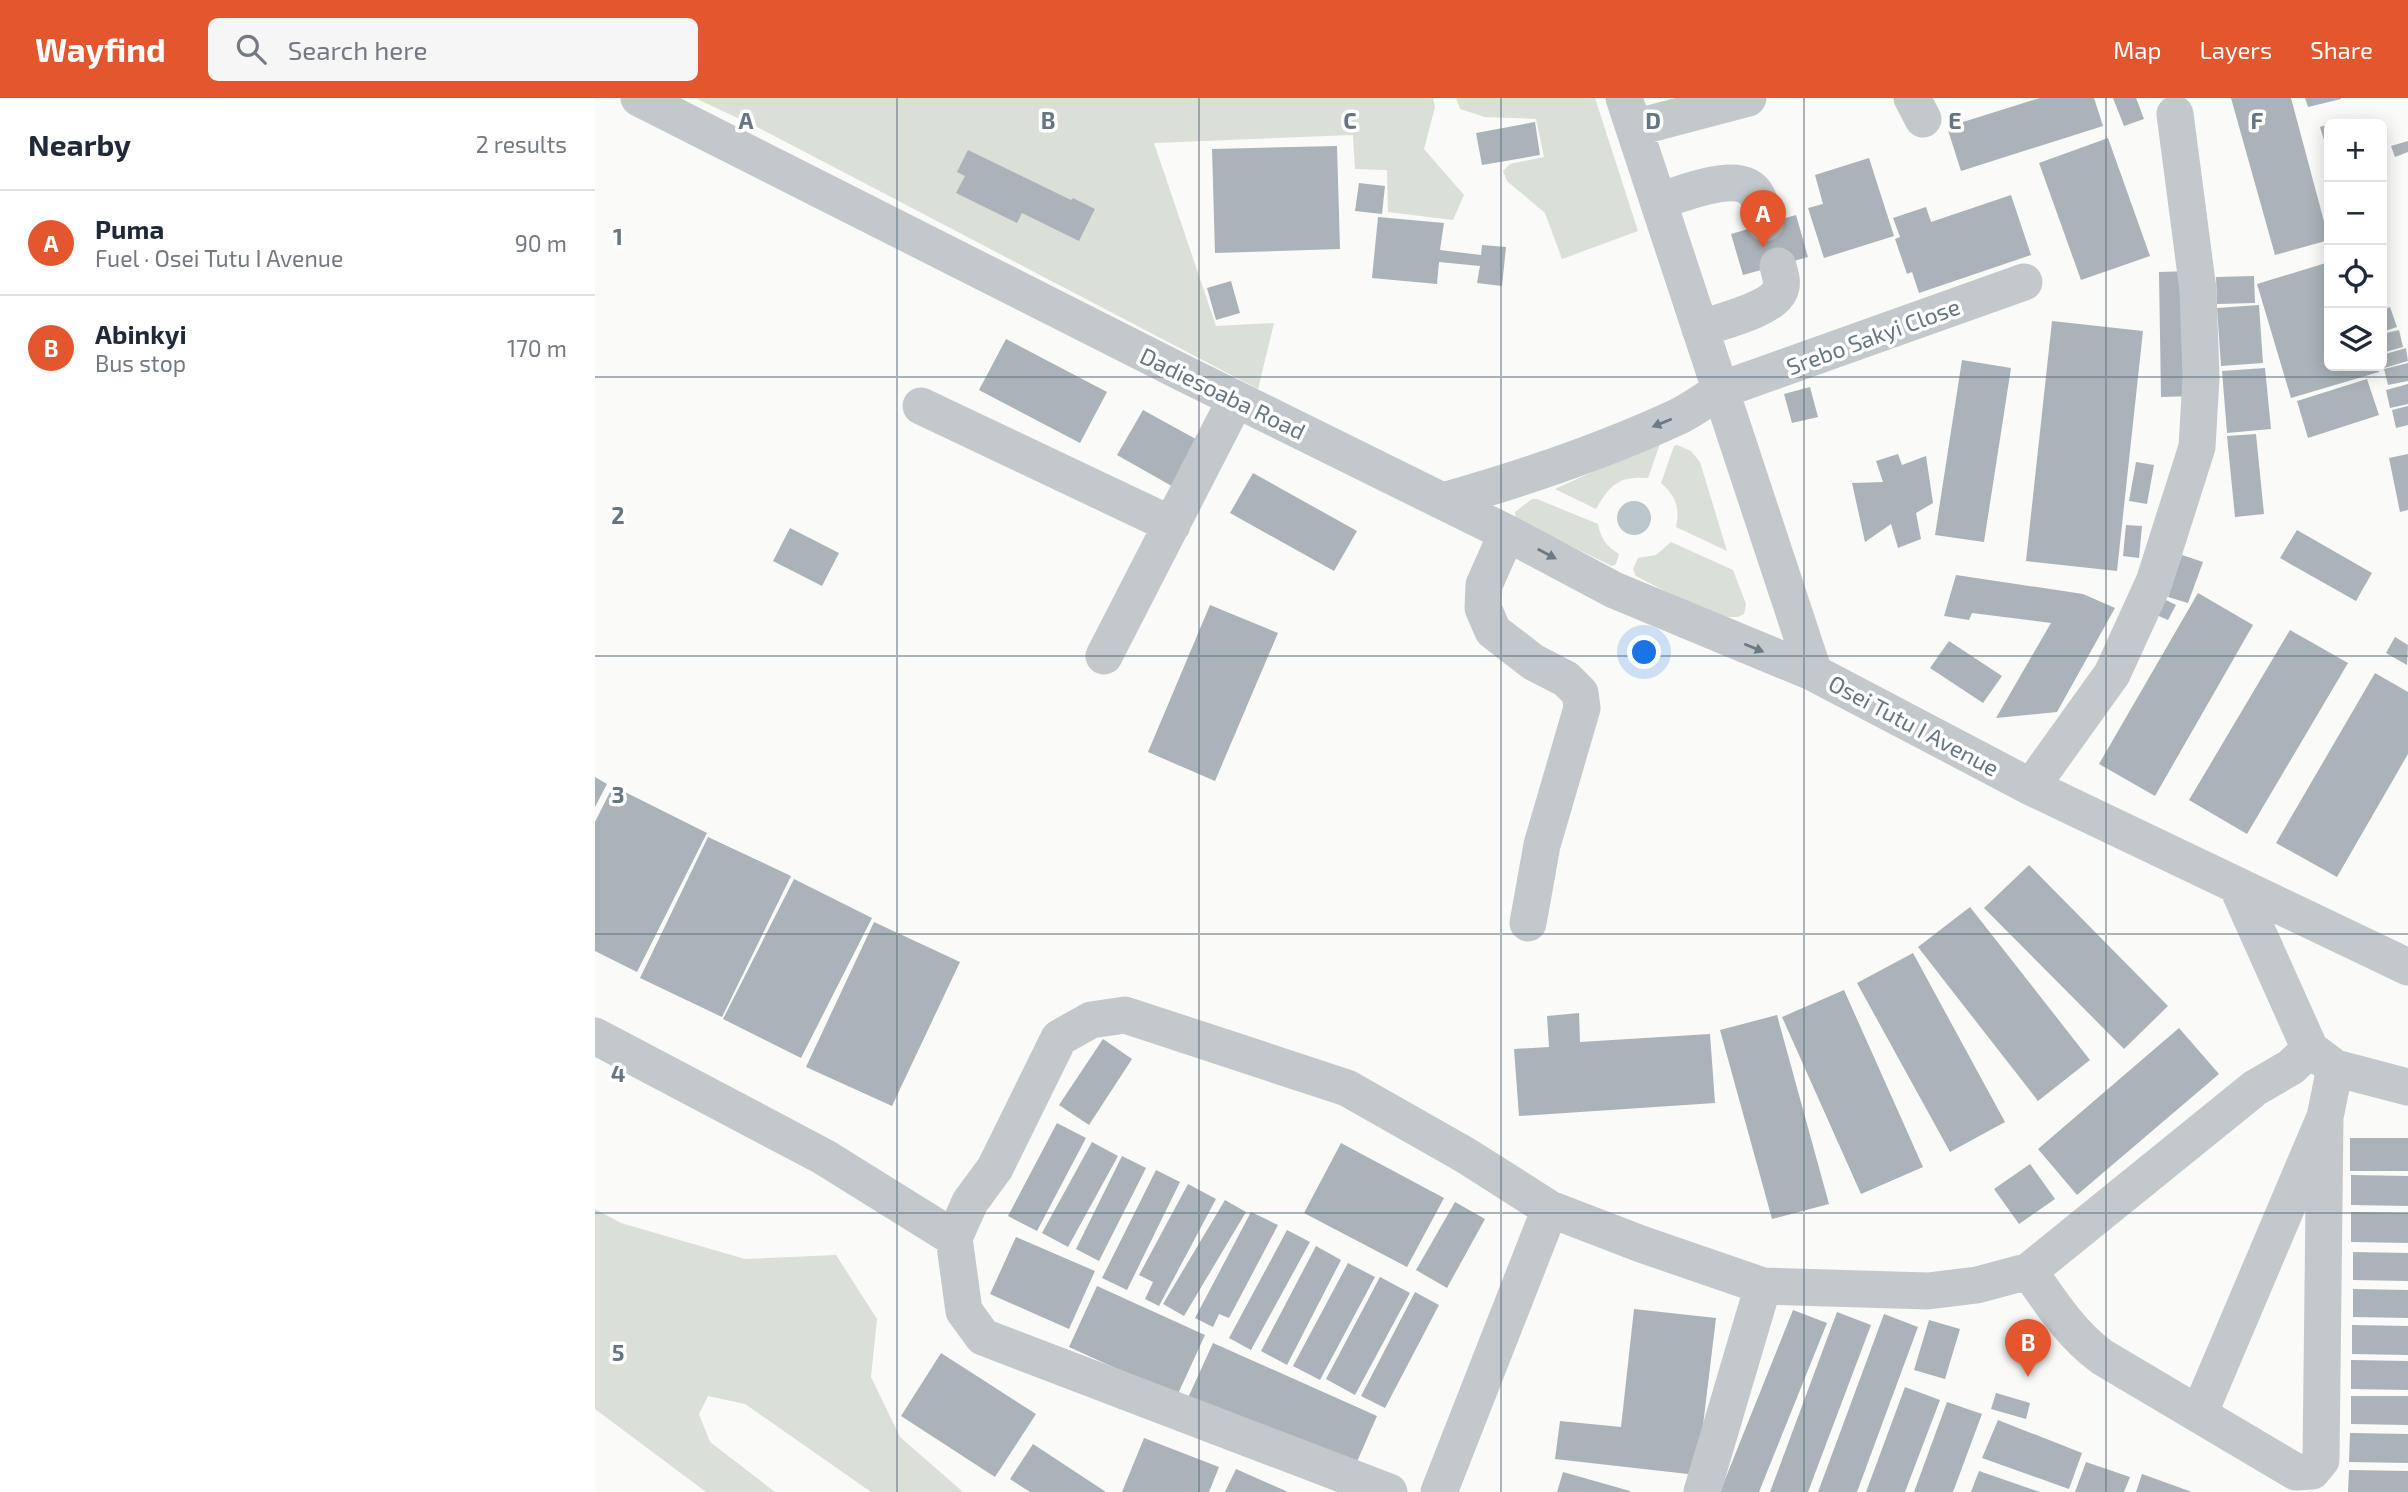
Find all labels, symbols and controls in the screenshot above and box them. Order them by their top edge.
search box [208,18,698,81]
text: Wayfind [35,29,166,69]
icon: search [232,30,270,68]
text: Search here [288,34,427,65]
text: Map [2113,35,2161,64]
text: Layers [2199,35,2272,64]
text: Share [2310,35,2373,64]
text: A [738,106,754,134]
text: B [1041,106,1055,134]
text: C [1343,106,1357,134]
text: D [1645,106,1661,134]
text: E [1948,106,1962,134]
text: F [2251,106,2264,134]
map controls [2324,119,2387,371]
button: + [2324,119,2387,182]
text: Nearby [28,126,131,162]
text: 2 results [476,130,567,158]
button: − [2324,182,2387,245]
pin: A [1740,190,1786,248]
text: Puma [95,213,164,244]
text: 1 [613,222,623,250]
text: A [43,229,59,257]
text: 90 m [515,229,567,257]
text: Fuel · Osei Tutu I Avenue [95,244,343,272]
button: locate [2324,245,2387,308]
street label: Srebo Sakyi Close [1782,292,1964,380]
button: layers [2324,308,2387,371]
text: Abinkyi [95,318,187,349]
text: B [44,334,58,362]
text: 170 m [507,334,567,362]
street label: Dadiesoaba Road [1136,341,1310,445]
text: Bus stop [95,349,186,377]
one-way arrow [1651,418,1672,429]
text: 2 [611,501,625,529]
one-way arrow [1537,548,1557,560]
your location [1627,635,1661,669]
one-way arrow [1744,642,1764,654]
street label: Osei Tutu I Avenue [1824,668,2004,782]
text: 3 [611,780,625,808]
text: 4 [611,1059,625,1087]
pin: B [2005,1319,2051,1377]
text: 5 [612,1338,624,1366]

